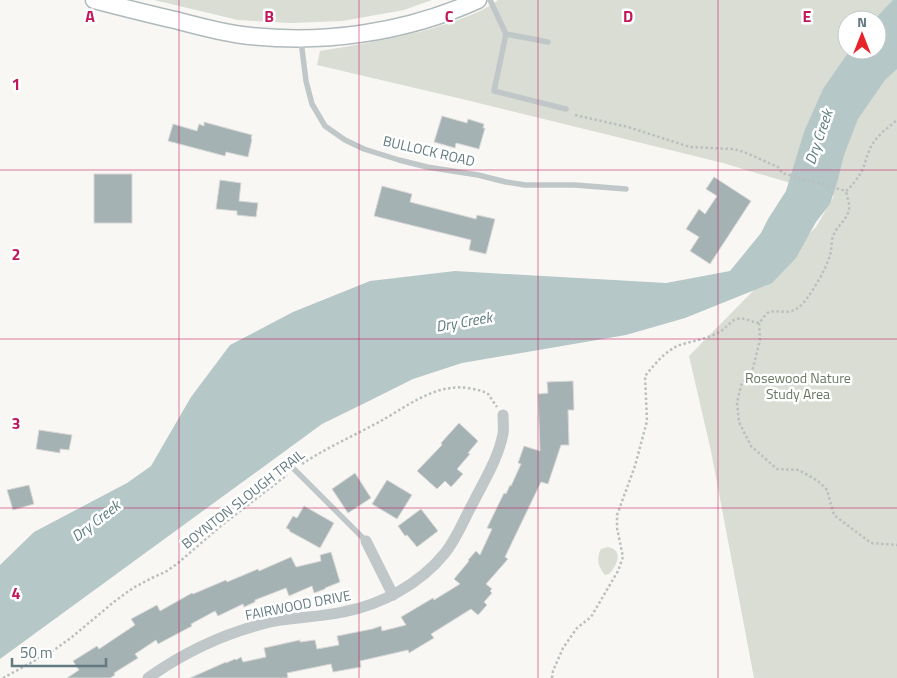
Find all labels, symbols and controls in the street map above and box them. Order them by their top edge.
text: A [85,4,95,28]
text: B [264,4,274,28]
text: C [445,4,454,28]
text: D [623,4,633,28]
text: E [803,4,812,28]
north arrow [837,10,887,60]
text: N [857,11,867,32]
text: 1 [12,72,20,96]
water label: Dry Creek [798,104,839,167]
street label: BULLOCK ROAD [381,130,477,171]
text: 2 [12,242,20,266]
water label: Dry Creek [434,305,496,338]
park label: Rosewood Nature Study Area [745,367,851,404]
text: 3 [12,411,20,435]
street label: BOYNTON SLOUGH TRAIL [177,444,309,553]
water label: Dry Creek [66,493,127,547]
text: 4 [12,581,21,605]
street label: FAIRWOOD DRIVE [243,584,353,625]
scale bar [12,636,106,668]
text: 50 m [20,641,53,664]

